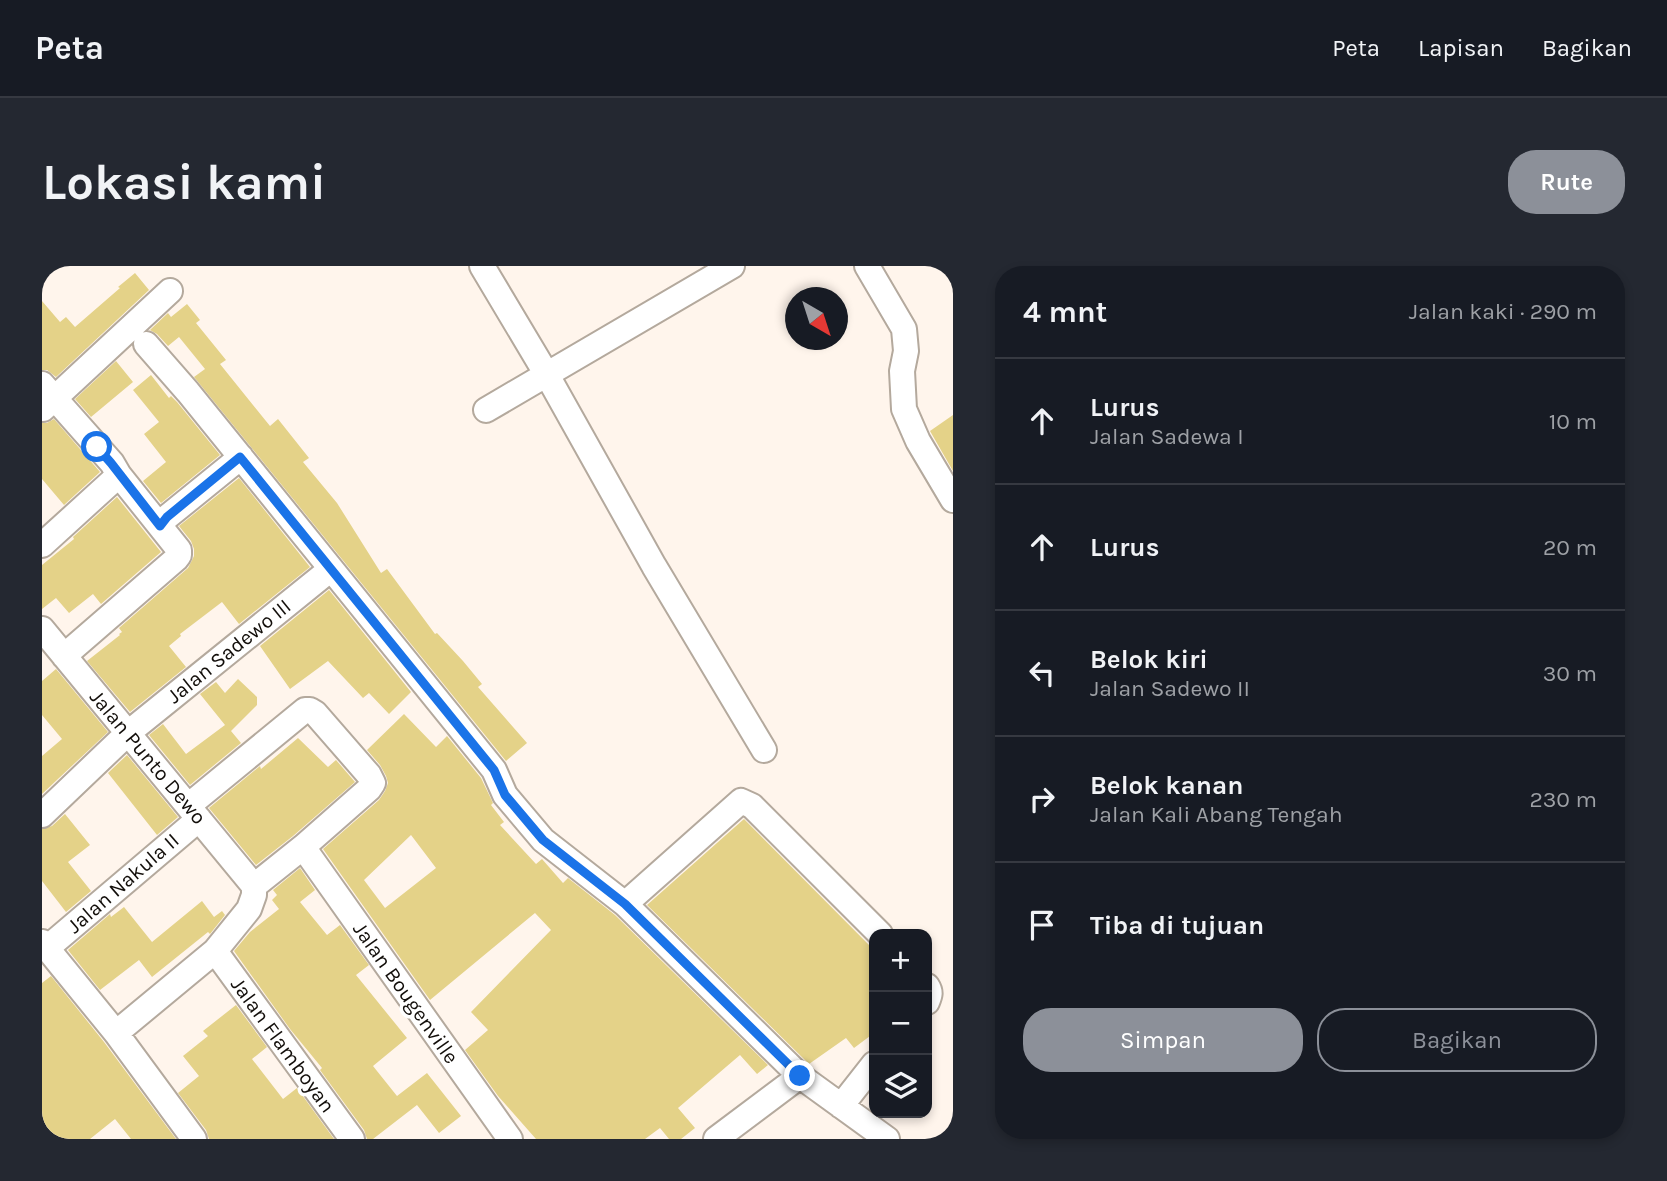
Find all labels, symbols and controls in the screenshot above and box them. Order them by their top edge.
text: Peta [35,29,104,67]
text: Peta [1332,34,1380,62]
text: Lapisan [1418,34,1504,62]
text: Bagikan [1542,34,1632,62]
button: Rute [1508,150,1625,214]
text: Lokasi kami [42,154,326,211]
north arrow [785,287,848,350]
text: 4 mnt [1023,294,1107,330]
text: Jalan kaki · 290 m [1409,298,1597,325]
text: Lurus [1090,392,1159,423]
icon: ahead [1023,402,1061,440]
text: 10 m [1549,408,1597,435]
text: Jalan Sadewa I [1090,423,1244,450]
route start [81,431,112,462]
icon: ahead [1023,528,1061,566]
text: Lurus [1090,532,1159,563]
text: 20 m [1543,534,1597,561]
street label: Jalan Sadewo III [162,594,296,708]
text: Belok kiri [1090,644,1208,675]
icon: left [1023,654,1061,692]
text: 30 m [1543,660,1597,687]
text: Jalan Sadewo II [1090,675,1250,702]
street label: Jalan Punto Dewo [85,685,211,829]
text: Belok kanan [1090,770,1243,801]
icon: right [1023,780,1061,818]
text: 230 m [1529,786,1597,813]
text: Jalan Kali Abang Tengah [1090,801,1343,828]
street label: Jalan Nakula II [62,828,184,938]
icon: arrive [1023,906,1061,944]
text: Tiba di tujuan [1090,910,1264,941]
street label: Jalan Bougenville [348,918,464,1068]
map controls [869,929,932,1118]
button: + [869,929,932,992]
street label: Jalan Flamboyan [226,973,340,1117]
button: − [869,992,932,1055]
button: Simpan [1023,1008,1303,1072]
button: Bagikan [1317,1008,1597,1072]
button: layers [869,1055,932,1118]
route end [784,1060,815,1091]

